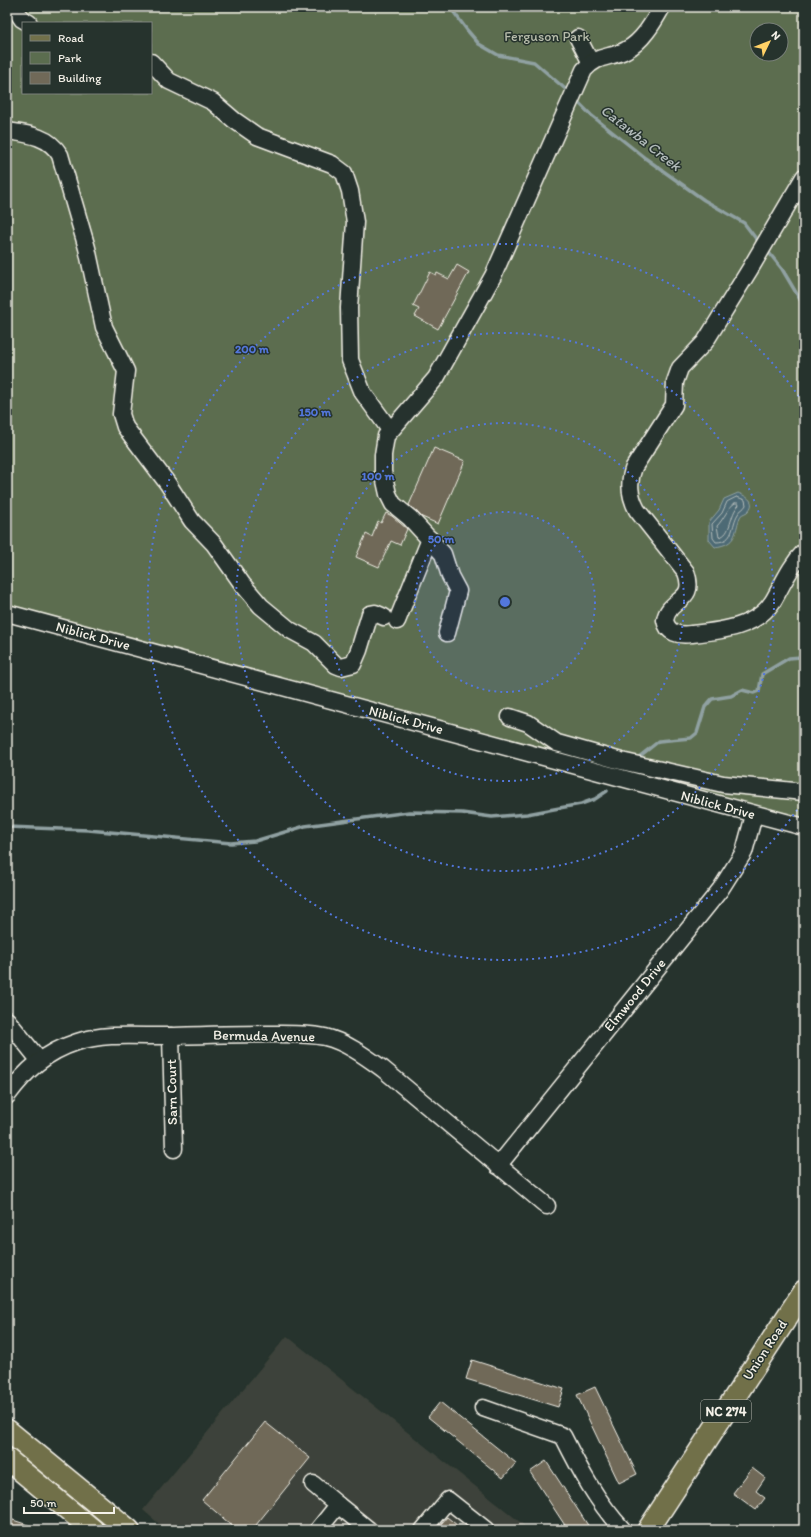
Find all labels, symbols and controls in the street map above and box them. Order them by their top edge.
legend [22,22,152,94]
north arrow [749,22,789,62]
park label: Ferguson Park [504,28,591,45]
text: N [769,28,783,43]
text: Road [58,31,84,45]
text: Park [58,51,82,65]
text: Building [58,71,102,85]
water label: Catawba Creek [597,101,686,176]
text: 200 m [235,342,270,356]
text: 150 m [299,405,332,419]
text: 100 m [361,469,395,483]
text: 50 m [428,532,455,546]
centre of rings [498,595,512,609]
street label: Niblick Drive [54,618,132,654]
street label: Niblick Drive [367,702,445,738]
street label: Niblick Drive [679,787,757,823]
street label: Elmwood Drive [600,955,670,1035]
street label: Bermuda Avenue [213,1027,315,1045]
street label: Sarn Court [163,1059,181,1125]
street label: Union Road [739,1316,791,1384]
road number: NC 274 [701,1400,751,1422]
scale bar [24,1489,114,1515]
text: 50 m [30,1496,56,1510]

